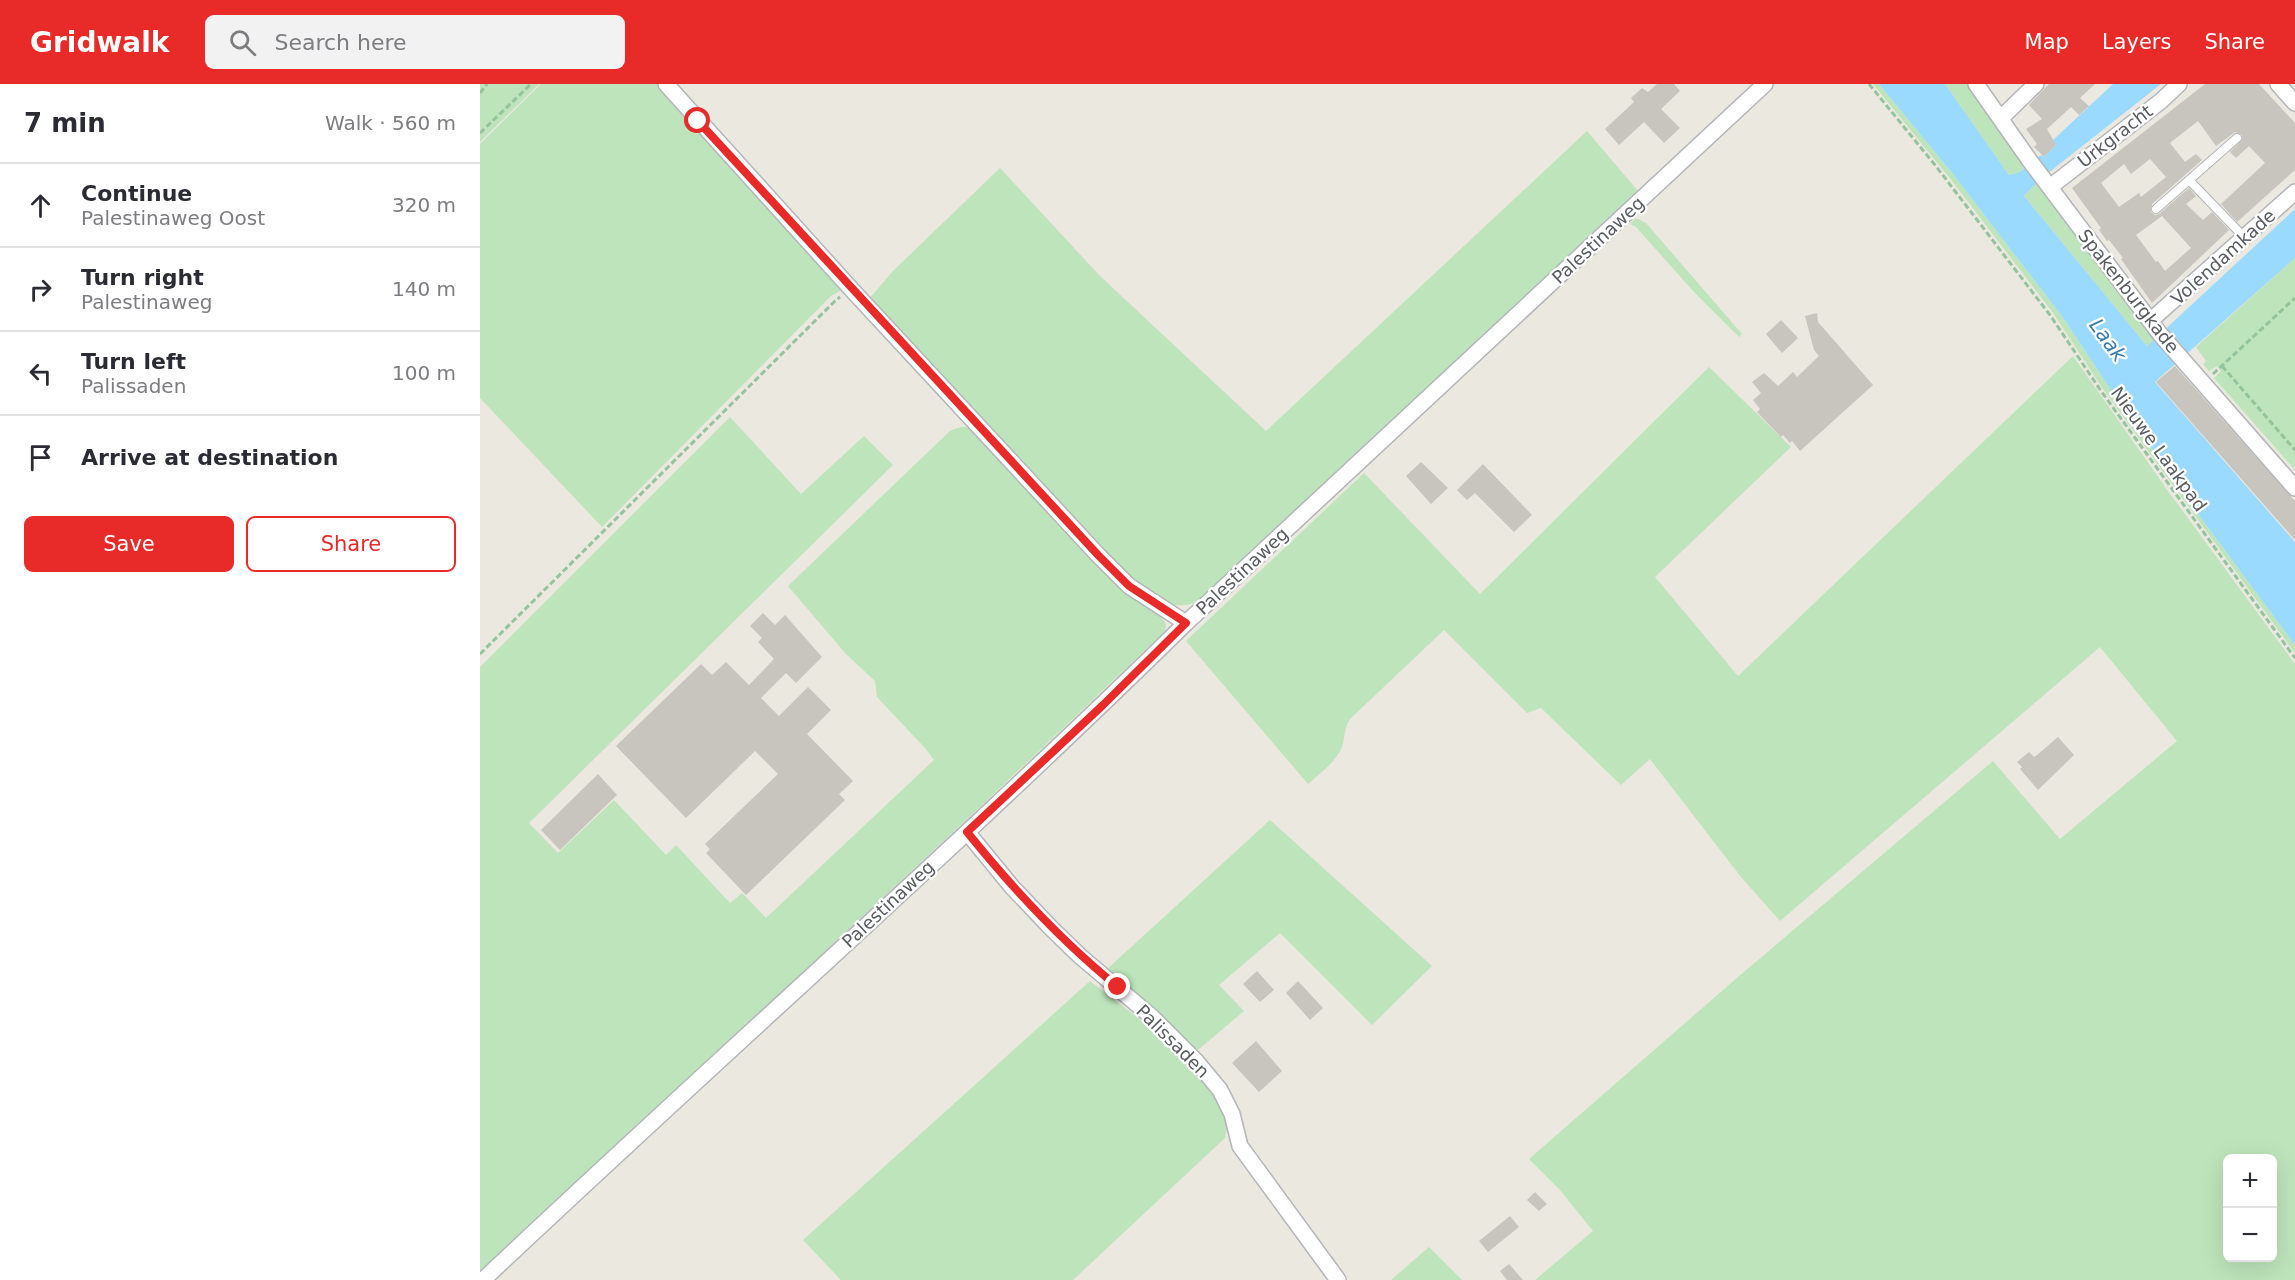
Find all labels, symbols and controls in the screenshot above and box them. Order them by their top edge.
search box [205,15,625,69]
text: Gridwalk [30,26,169,59]
icon: search [226,26,259,59]
text: Search here [274,30,407,55]
text: Map [2025,30,2069,54]
text: Layers [2102,30,2171,54]
text: Share [2204,30,2265,54]
street label: Urkgracht [2073,100,2157,172]
route start [684,107,710,133]
text: 7 min [24,108,106,138]
text: Walk · 560 m [325,111,456,135]
text: Continue [81,181,192,206]
icon: ahead [24,189,57,222]
street label: Palestinaweg [1548,192,1648,288]
text: 320 m [392,193,456,217]
street label: Volendamkade [2167,205,2279,309]
text: Palestinaweg Oost [81,206,265,230]
street label: Spakenburgkade [2074,225,2184,357]
text: Turn right [81,265,204,290]
icon: right [24,273,57,306]
text: 140 m [392,277,456,301]
text: Palestinaweg [81,290,212,314]
water label: Laak [2084,314,2132,367]
text: Turn left [81,349,186,374]
icon: left [24,357,57,390]
text: 100 m [392,361,456,385]
text: Palissaden [81,374,186,398]
street label: Nieuwe Laakpad [2107,383,2211,515]
icon: arrive [24,441,57,474]
text: Arrive at destination [81,445,338,470]
button: Save [24,516,234,572]
button: Share [246,516,456,572]
street label: Palestinaweg [1192,523,1292,619]
street label: Palestinaweg [838,856,938,952]
route end [1104,973,1130,999]
street label: Palissaden [1132,1000,1214,1082]
map controls [2223,1154,2277,1262]
button: + [2223,1154,2277,1208]
button: − [2223,1208,2277,1262]

